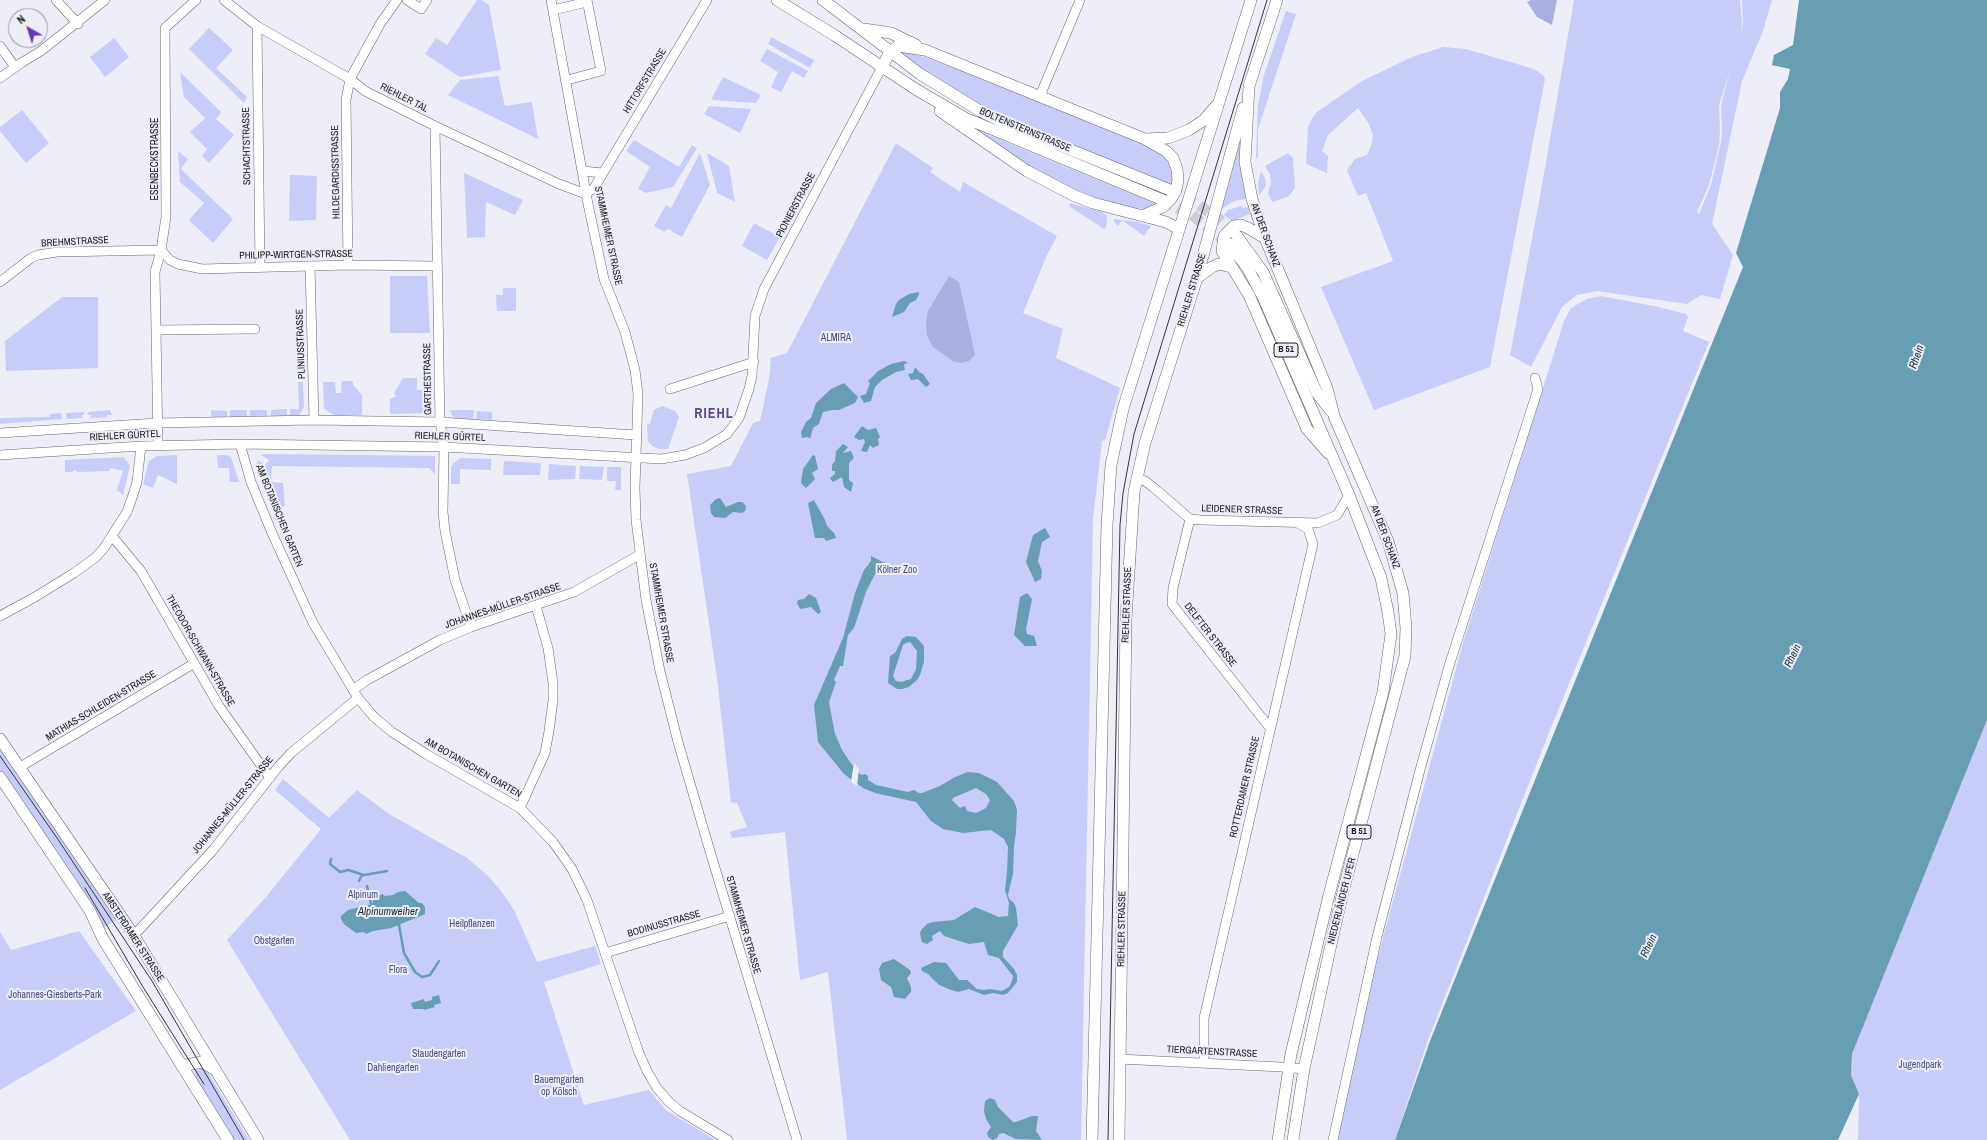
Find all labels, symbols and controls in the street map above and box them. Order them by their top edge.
north arrow [8,8,48,48]
text: N [14,12,28,27]
street label: HITTORFSTRASSE [621,46,669,116]
street label: RIEHLER TAL [378,81,430,115]
street label: BOLTENSTERNSTRASSE [977,105,1073,155]
street label: SCHACHTSTRASSE [240,107,254,185]
street label: ESENBECKSTRASSE [149,118,161,200]
street label: HILDEGARDISSTRASSE [329,125,343,219]
street label: PIONIERSTRASSE [774,170,818,240]
street label: STAMMHEIMER STRASSE [592,185,624,287]
street label: AN DER SCHANZ [1248,201,1282,269]
street label: BREHMSTRASSE [41,234,109,250]
street label: PHILIPP-WIRTGEN-STRASSE [239,248,353,262]
street label: RIEHLER STRASSE [1175,252,1209,328]
street label: PLINIUSSTRASSE [294,309,308,379]
park label: ALMIRA [821,332,851,344]
street label: GARTHESTRASSE [421,343,435,415]
road number: B 51 [1274,343,1298,357]
water label: Rhein [1907,343,1927,371]
district label: RIEHL [694,406,734,422]
street label: RIEHLER GÜRTEL [89,428,161,444]
street label: RIEHLER GÜRTEL [414,430,486,444]
street label: AM BOTANISCHEN GARTEN [253,463,305,569]
street label: LEIDENER STRASSE [1201,503,1283,517]
street label: AN DER SCHANZ [1368,503,1402,571]
street label: STAMMHEIMER STRASSE [646,562,676,664]
park label: Kölner Zoo [877,564,917,576]
street label: RIEHLER STRASSE [1120,567,1134,643]
street label: JOHANNES-MÜLLER-STRASSE [444,581,562,631]
street label: THEODOR-SCHWANN-STRASSE [163,593,237,709]
street label: DELFTER STRASSE [1181,601,1239,669]
water label: Rhein [1782,642,1804,670]
street label: MATHIAS-SCHLEIDEN-STRASSE [44,668,158,744]
street label: AM BOTANISCHEN GARTEN [423,735,523,801]
street label: ROTTERDAMER STRASSE [1227,735,1263,839]
street label: JOHANNES-MÜLLER-STRASSE [190,754,276,856]
road number: B 51 [1347,825,1371,839]
street label: NIEDERLÄNDER UFER [1325,856,1359,946]
street label: STAMMHEIMER STRASSE [723,875,763,975]
park label: Alpinum [348,889,378,901]
street label: AMSTERDAMER STRASSE [100,890,166,984]
street label: RIEHLER STRASSE [1115,891,1129,967]
water label: Alpinumweiher [358,905,418,919]
street label: BODINUSSTRASSE [626,908,702,940]
park label: Heilpflanzen [449,918,495,930]
water label: Rhein [1638,932,1660,960]
park label: Obstgarten [254,935,294,947]
park label: Flora [389,964,407,976]
park label: Johannes-Giesberts-Park [8,989,102,1001]
street label: TIERGARTENSTRASSE [1166,1044,1258,1060]
park label: Staudengarten [412,1048,466,1060]
park label: Jugendpark [1899,1059,1941,1071]
park label: Dahliengarten [367,1062,419,1074]
park label: Bauerngarten op Kölsch [534,1074,584,1098]

